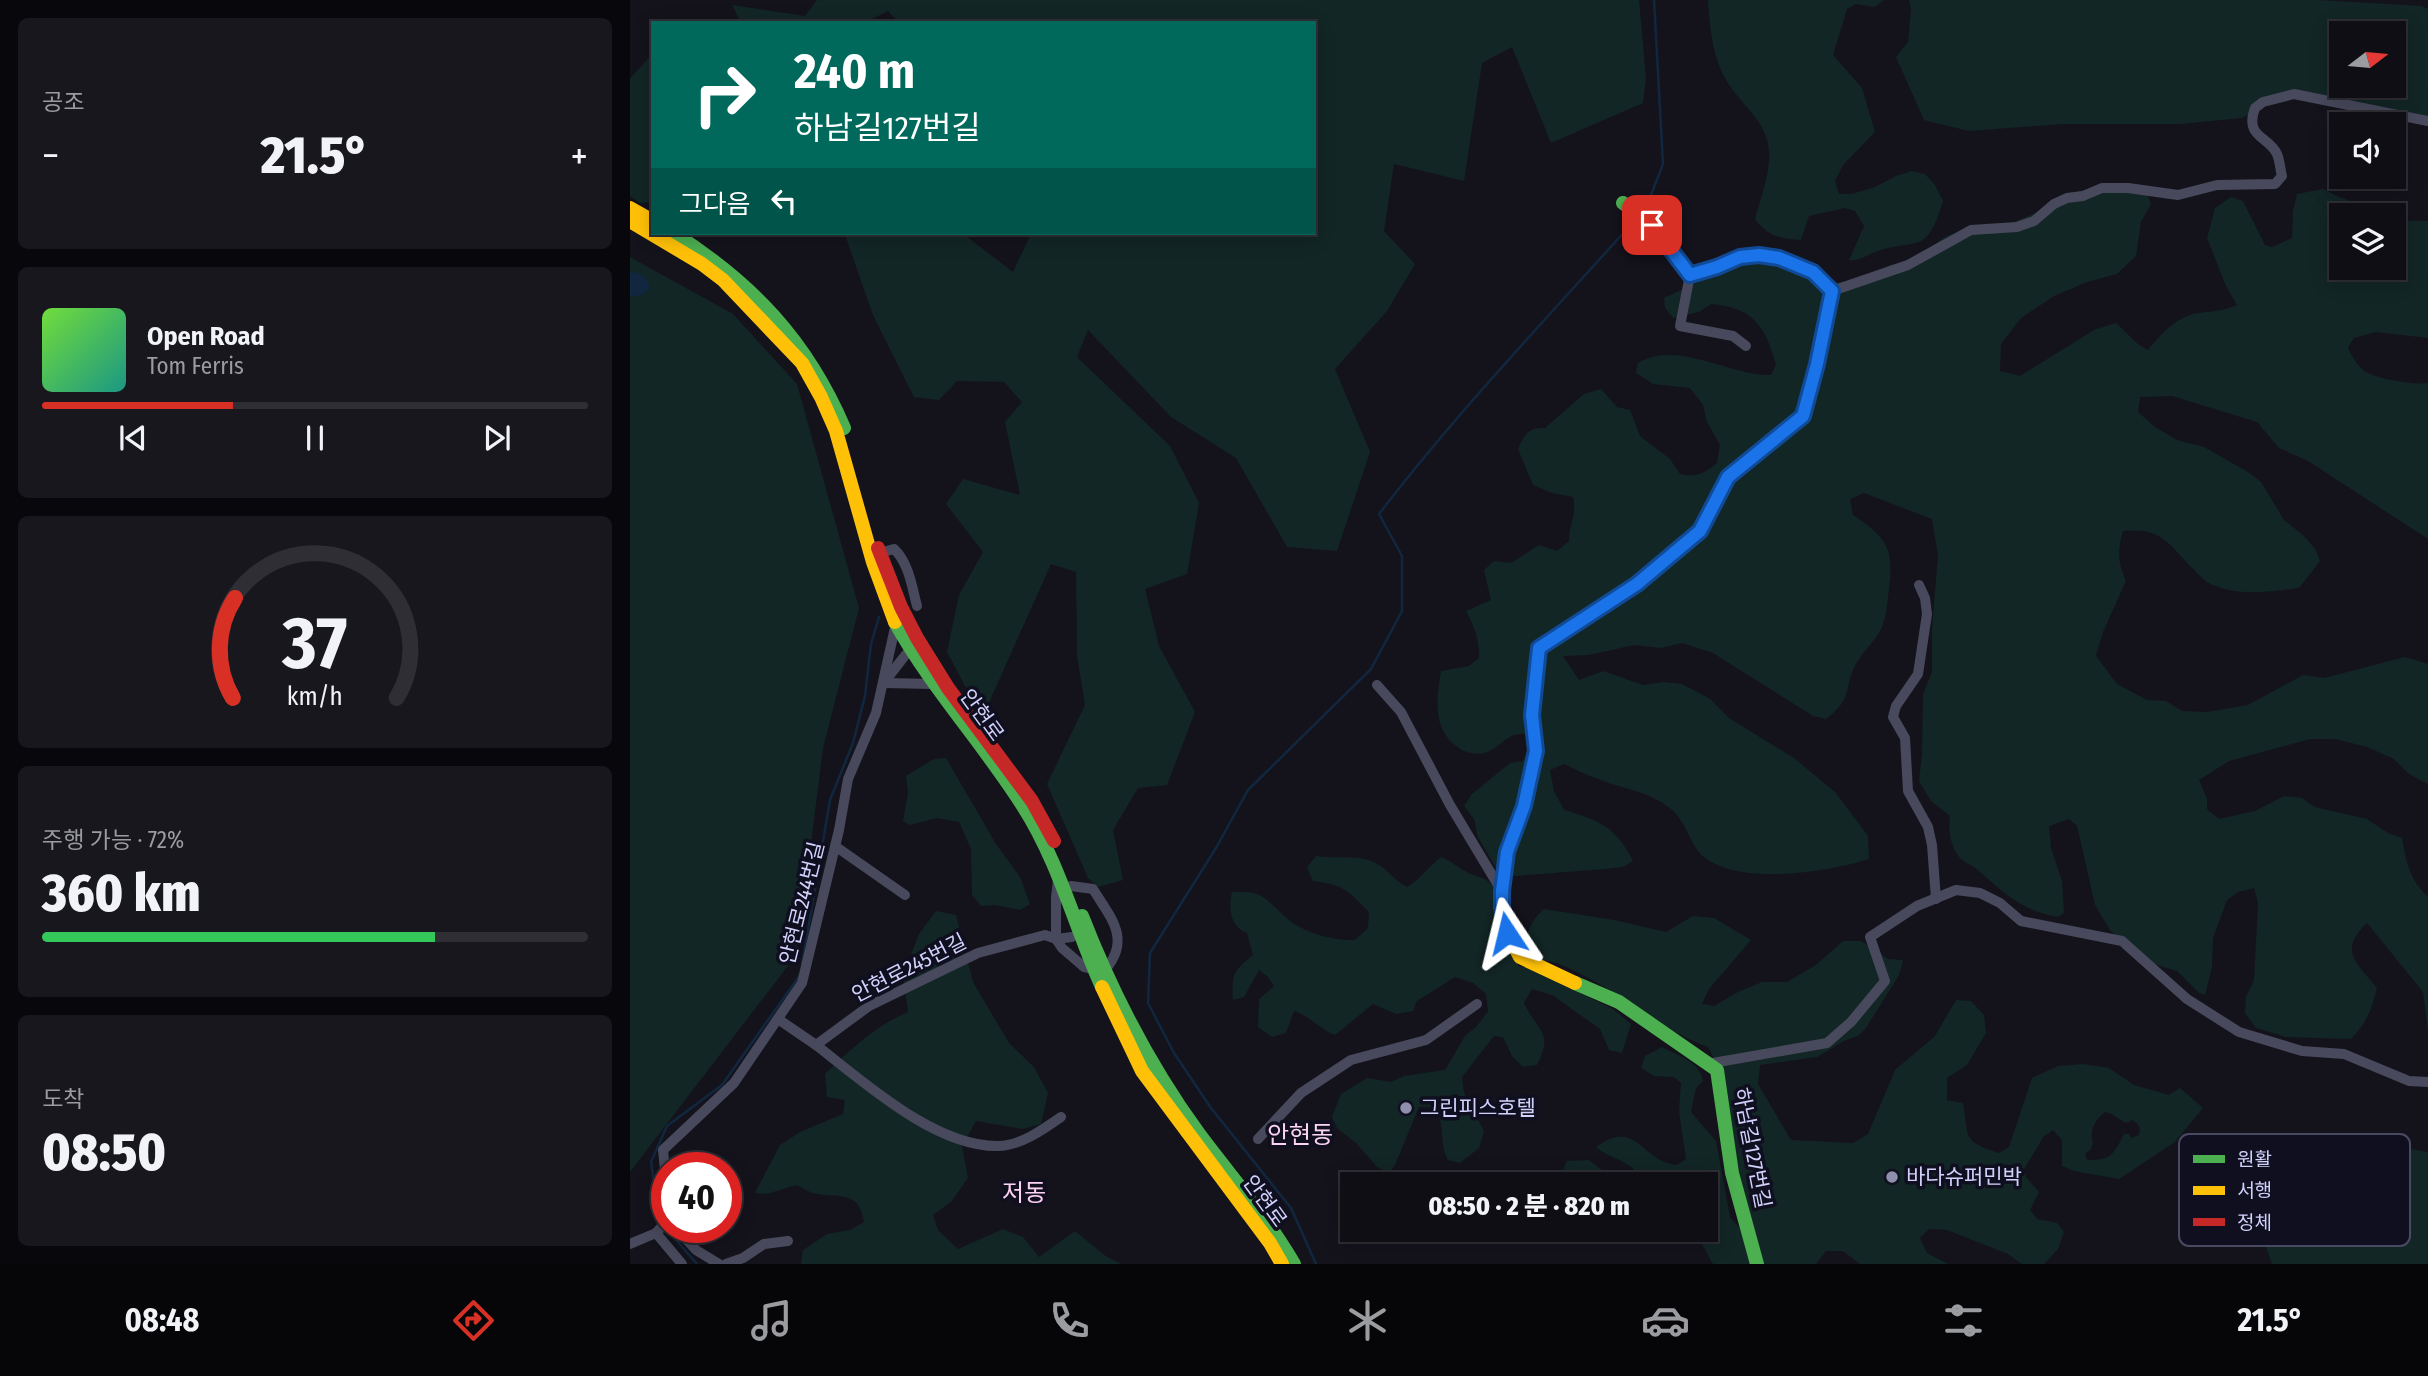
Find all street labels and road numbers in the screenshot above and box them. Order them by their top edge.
street label: 안현로 [954,684,1010,746]
street label: 안현로244번길 [774,839,830,967]
street label: 안현로245번길 [847,928,971,1008]
street label: 하남길127번길 [1728,1085,1776,1211]
street label: 안현로 [1237,1170,1293,1232]

